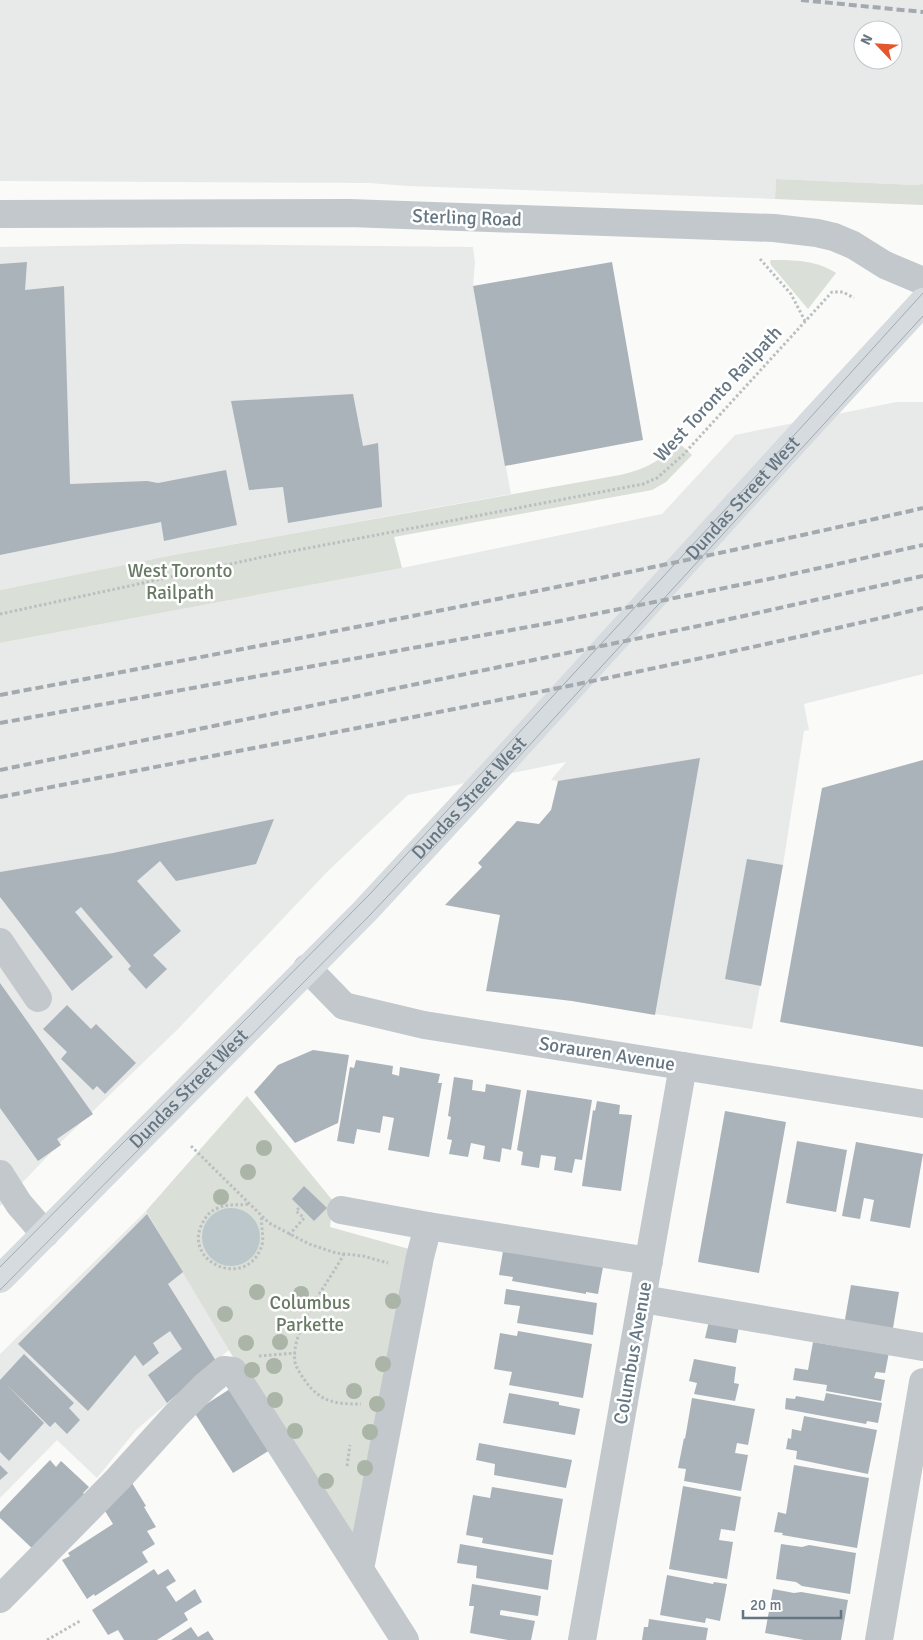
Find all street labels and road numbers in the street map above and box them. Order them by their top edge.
street label: Sterling Road [412,204,522,232]
street label: West Toronto Railpath [649,321,787,467]
street label: Dundas Street West [681,431,806,565]
street label: Dundas Street West [407,731,532,865]
street label: Dundas Street West [124,1024,253,1154]
street label: Sorauren Avenue [537,1031,677,1077]
street label: Columbus Avenue [609,1280,657,1426]

